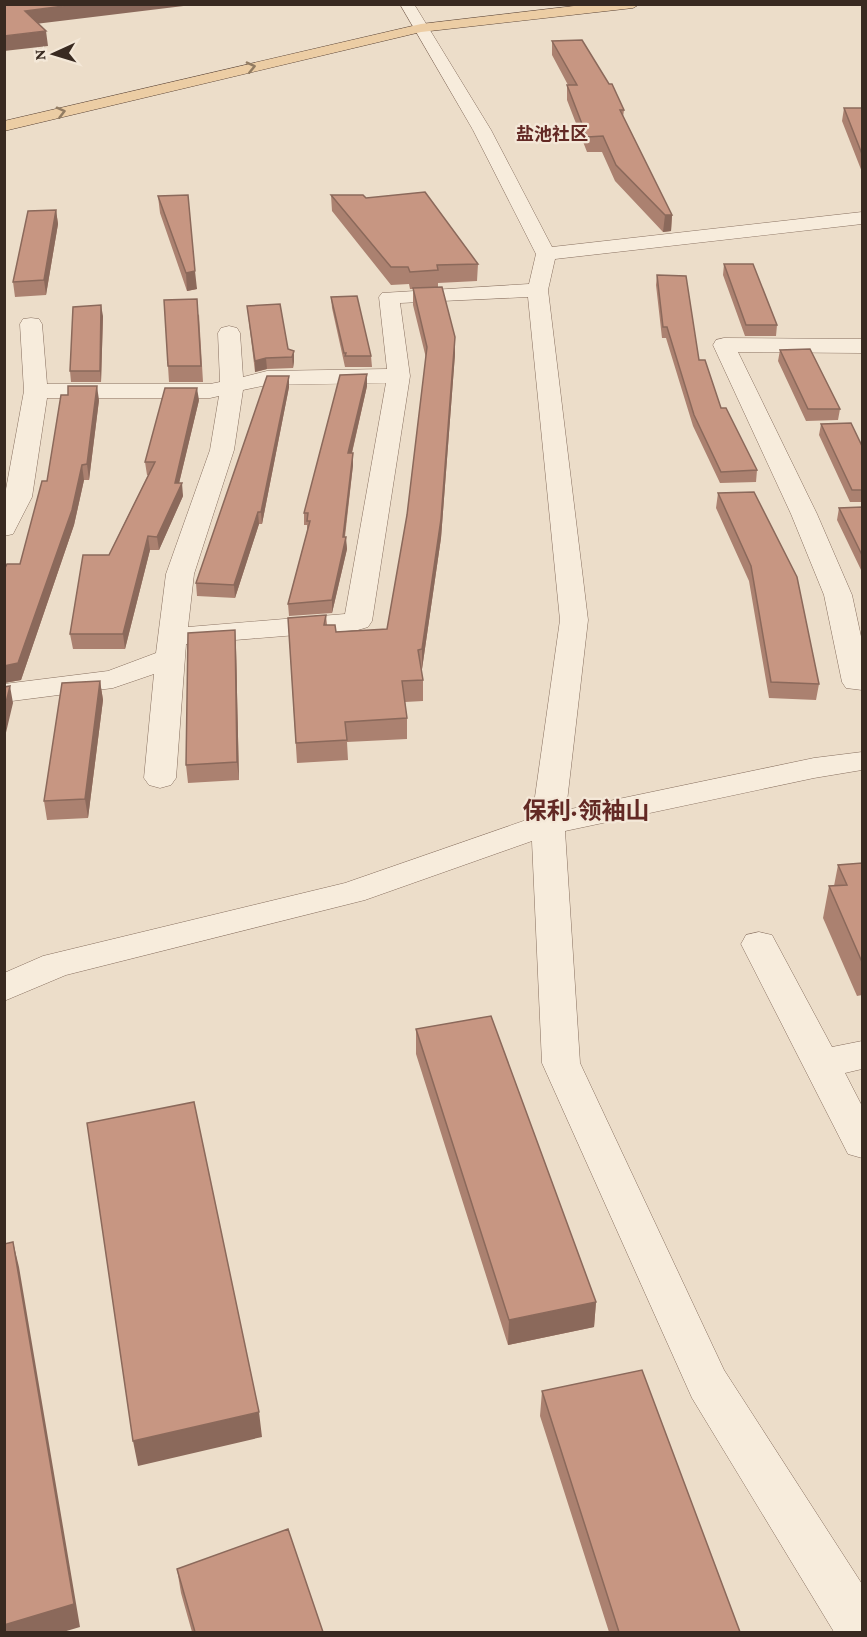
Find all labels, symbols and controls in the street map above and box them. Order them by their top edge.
north arrow [24,24,84,84]
text: N [31,49,48,61]
one-way arrow [246,61,256,74]
one-way arrow [56,106,66,119]
district label: 盐池社区 [516,124,588,144]
district label: 保利·领袖山 [523,797,649,824]

